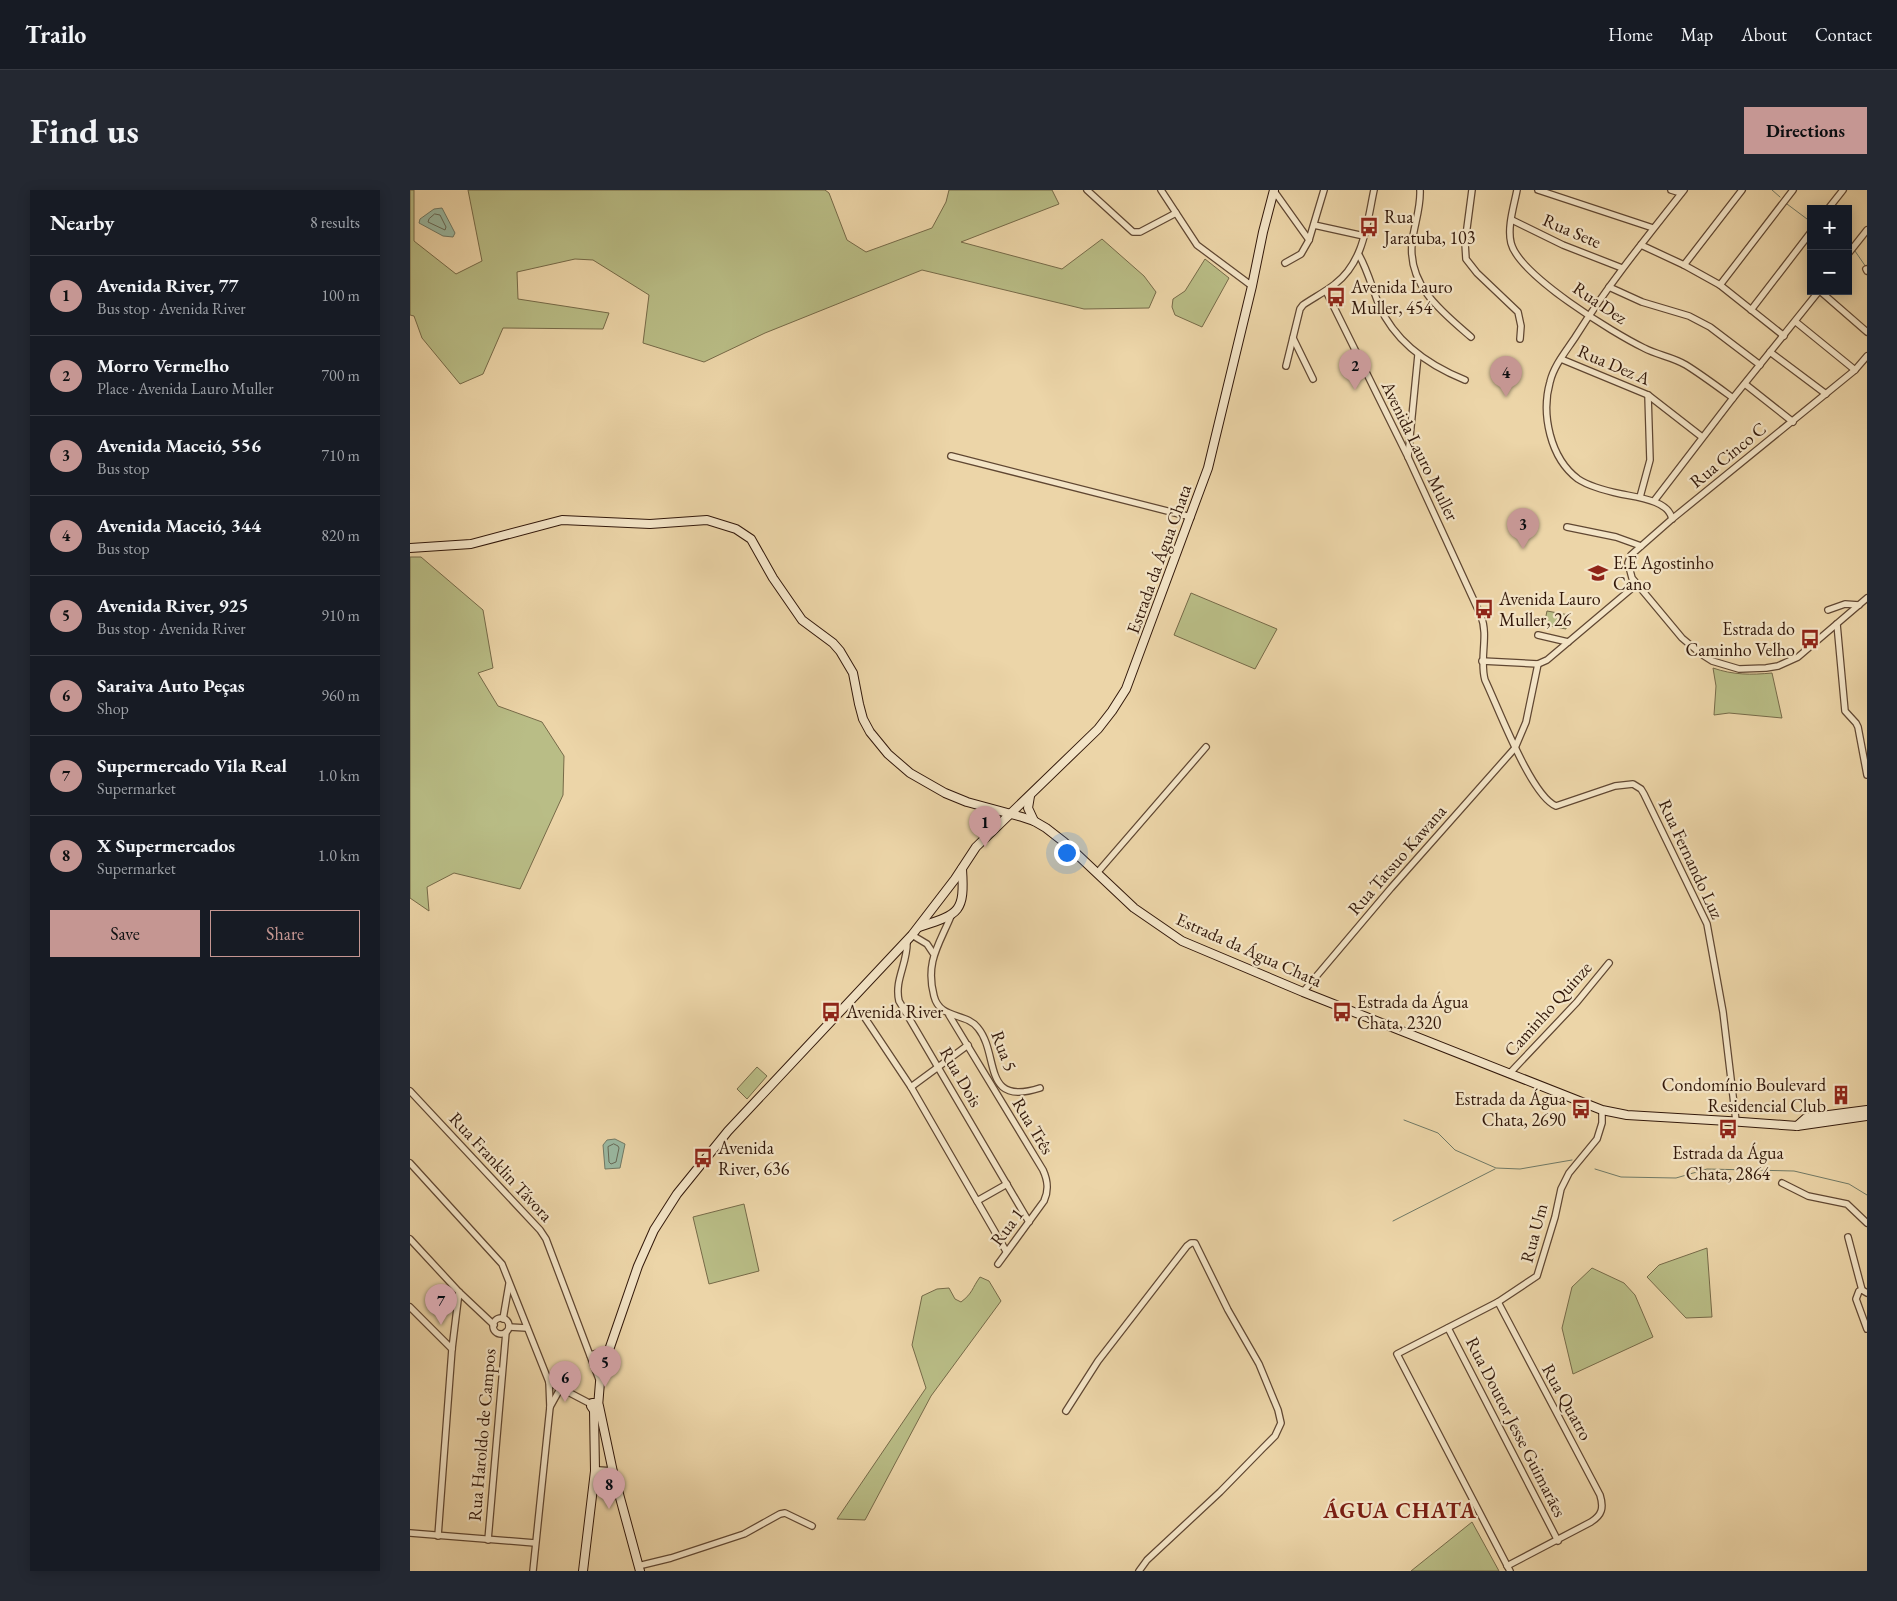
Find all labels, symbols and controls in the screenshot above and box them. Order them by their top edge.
text: Trailo [25,19,86,50]
text: Home [1608,23,1653,46]
text: Map [1681,23,1713,46]
text: About [1741,23,1787,46]
text: Contact [1815,23,1872,46]
button: Directions [1744,107,1867,154]
text: Find us [30,108,139,153]
place label: Rua Jaratuba, 103 [1382,205,1475,249]
map controls [1807,205,1852,295]
button: + [1807,205,1852,250]
street label: Rua Sete [1540,208,1605,253]
text: Nearby [50,209,114,236]
text: 8 results [310,212,360,233]
bus stop icon: Rua Jaratuba, 103 [1358,216,1380,238]
button: − [1807,250,1852,295]
text: Avenida River, 77 [97,273,239,298]
place label: Avenida Lauro Muller, 454 [1350,275,1453,319]
street label: Rua Dez [1569,276,1632,329]
text: 1 [62,285,70,306]
text: 100 m [321,285,360,306]
bus stop icon: Avenida Lauro Muller, 454 [1325,286,1347,308]
text: Bus stop · Avenida River [97,298,246,319]
street label: Rua Dez A [1574,339,1654,390]
pin: 2 [1339,349,1371,390]
text: Morro Vermelho [97,353,229,378]
pin: 4 [1490,356,1522,397]
text: 2 [62,365,70,386]
text: 700 m [321,365,360,386]
street label: Avenida Lauro Muller [1376,376,1464,524]
text: Place · Avenida Lauro Muller [97,378,274,399]
street label: Rua Cinco C [1685,417,1771,493]
text: Avenida Maceió, 556 [97,433,261,458]
text: 3 [62,445,70,466]
text: 710 m [321,445,360,466]
text: Bus stop [97,458,150,479]
street label: Estrada da Água Chata [1121,480,1196,637]
pin: 3 [1507,508,1539,549]
text: Avenida Maceió, 344 [97,513,261,538]
text: 4 [62,525,70,546]
text: 820 m [321,525,360,546]
text: Bus stop [97,538,150,559]
place label: E.E Agostinho Cano [1613,551,1714,595]
school or university icon: E.E Agostinho Cano [1587,562,1609,584]
place label: Avenida Lauro Muller, 26 [1498,587,1601,631]
text: Avenida River, 925 [97,593,249,618]
bus stop icon: Avenida Lauro Muller, 26 [1473,598,1495,620]
text: 5 [62,605,70,626]
text: 910 m [321,605,360,626]
place label: Estrada do Caminho Velho [1686,617,1795,661]
text: Bus stop · Avenida River [97,618,246,639]
bus stop icon: Estrada do Caminho Velho [1799,628,1821,650]
text: Saraiva Auto Peças [97,673,245,698]
text: 6 [62,685,70,706]
text: 960 m [321,685,360,706]
text: Shop [97,698,129,719]
text: Supermercado Vila Real [97,753,287,778]
text: 7 [62,765,70,786]
text: 1.0 km [318,765,360,786]
text: Supermarket [97,778,176,799]
street label: Rua Fernando Luz [1654,795,1729,922]
street label: Rua Tatsuo Kawana [1342,799,1451,920]
pin: 1 [969,806,1001,847]
text: X Supermercados [97,833,235,858]
your location [1054,840,1080,866]
text: 8 [62,845,70,866]
text: 1.0 km [318,845,360,866]
text: Supermarket [97,858,176,879]
street label: Estrada da Água Chata [1173,907,1326,992]
button: Save [50,910,200,957]
button: Share [210,910,360,957]
street label: Caminho Quinze [1499,956,1597,1061]
place label: Estrada da Água Chata, 2320 [1357,990,1469,1034]
place label: Avenida River [845,1000,943,1023]
bus stop icon: Avenida River [820,1001,842,1023]
bus stop icon: Estrada da Água Chata, 2320 [1331,1001,1353,1023]
street label: Rua 5 [986,1027,1023,1074]
street label: Rua Dois [935,1043,988,1111]
place label: Condomínio Boulevard Residencial Club [1662,1073,1827,1117]
building icon: Condomínio Boulevard Residencial Club [1830,1084,1852,1106]
place label: Estrada da Água Chata, 2690 [1454,1087,1567,1131]
street label: Rua Três [1008,1093,1059,1158]
bus stop icon: Estrada da Água Chata, 2690 [1570,1098,1592,1120]
street label: Rua Franklin Távora [445,1107,559,1227]
bus stop icon: Estrada da Água Chata, 2864 [1717,1118,1739,1140]
place label: Avenida River, 636 [717,1136,790,1180]
place label: Estrada da Água Chata, 2864 [1672,1141,1785,1185]
bus stop icon: Avenida River, 636 [692,1147,714,1169]
street label: Rua Um [1515,1201,1552,1265]
street label: Rua 1 [985,1203,1028,1250]
pin: 7 [425,1284,457,1325]
street label: Rua Doutor Jesse Guimarães [1461,1333,1572,1521]
pin: 5 [589,1346,621,1387]
street label: Rua Haroldo de Campos [462,1347,501,1522]
street label: Rua Quatro [1537,1359,1598,1444]
pin: 6 [549,1361,581,1402]
pin: 8 [593,1468,625,1509]
district label: ÁGUA CHATA [1322,1496,1477,1525]

